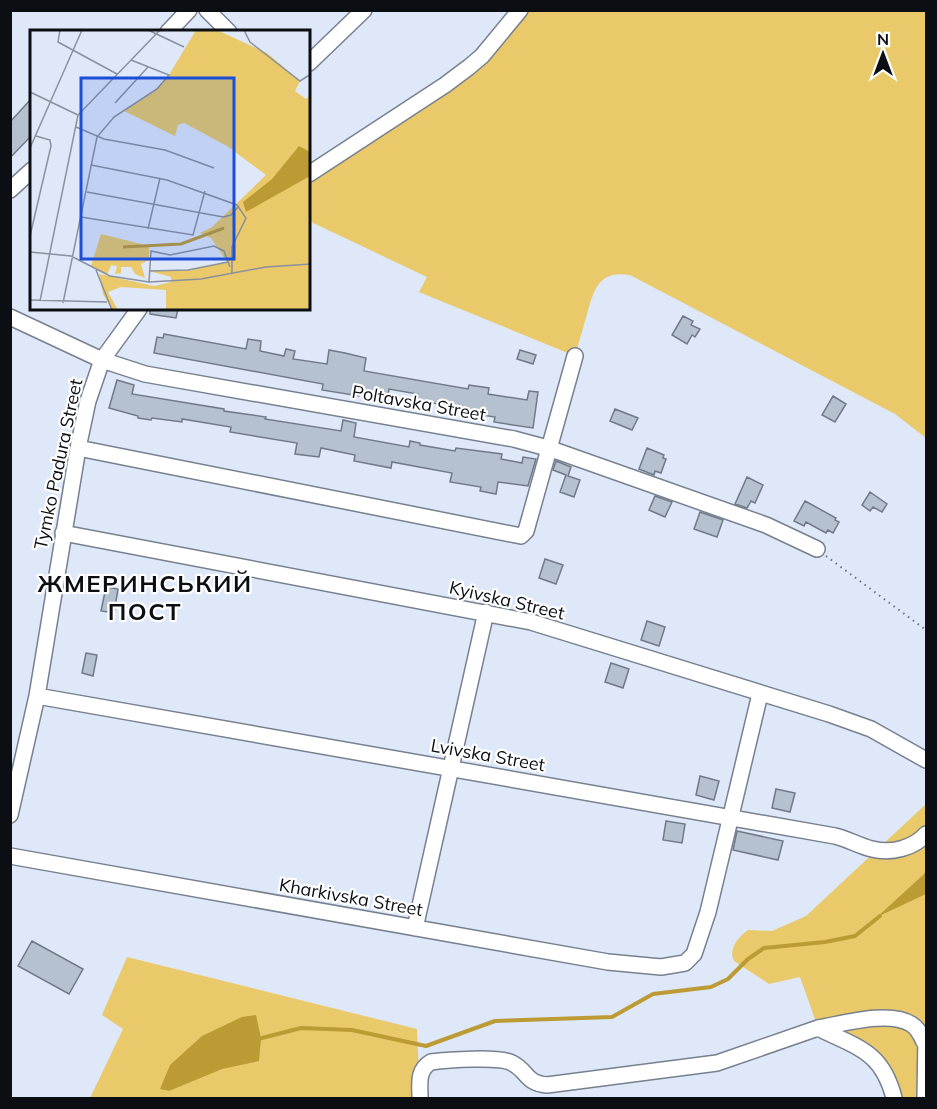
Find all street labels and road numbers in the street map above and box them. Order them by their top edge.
street label: Tymko Padura Street [29,376,87,552]
street label: Poltavska Street [350,380,488,426]
street label: Kyivska Street [447,576,567,624]
street label: Lvivska Street [429,734,547,776]
street label: Kharkivska Street [277,873,425,921]

